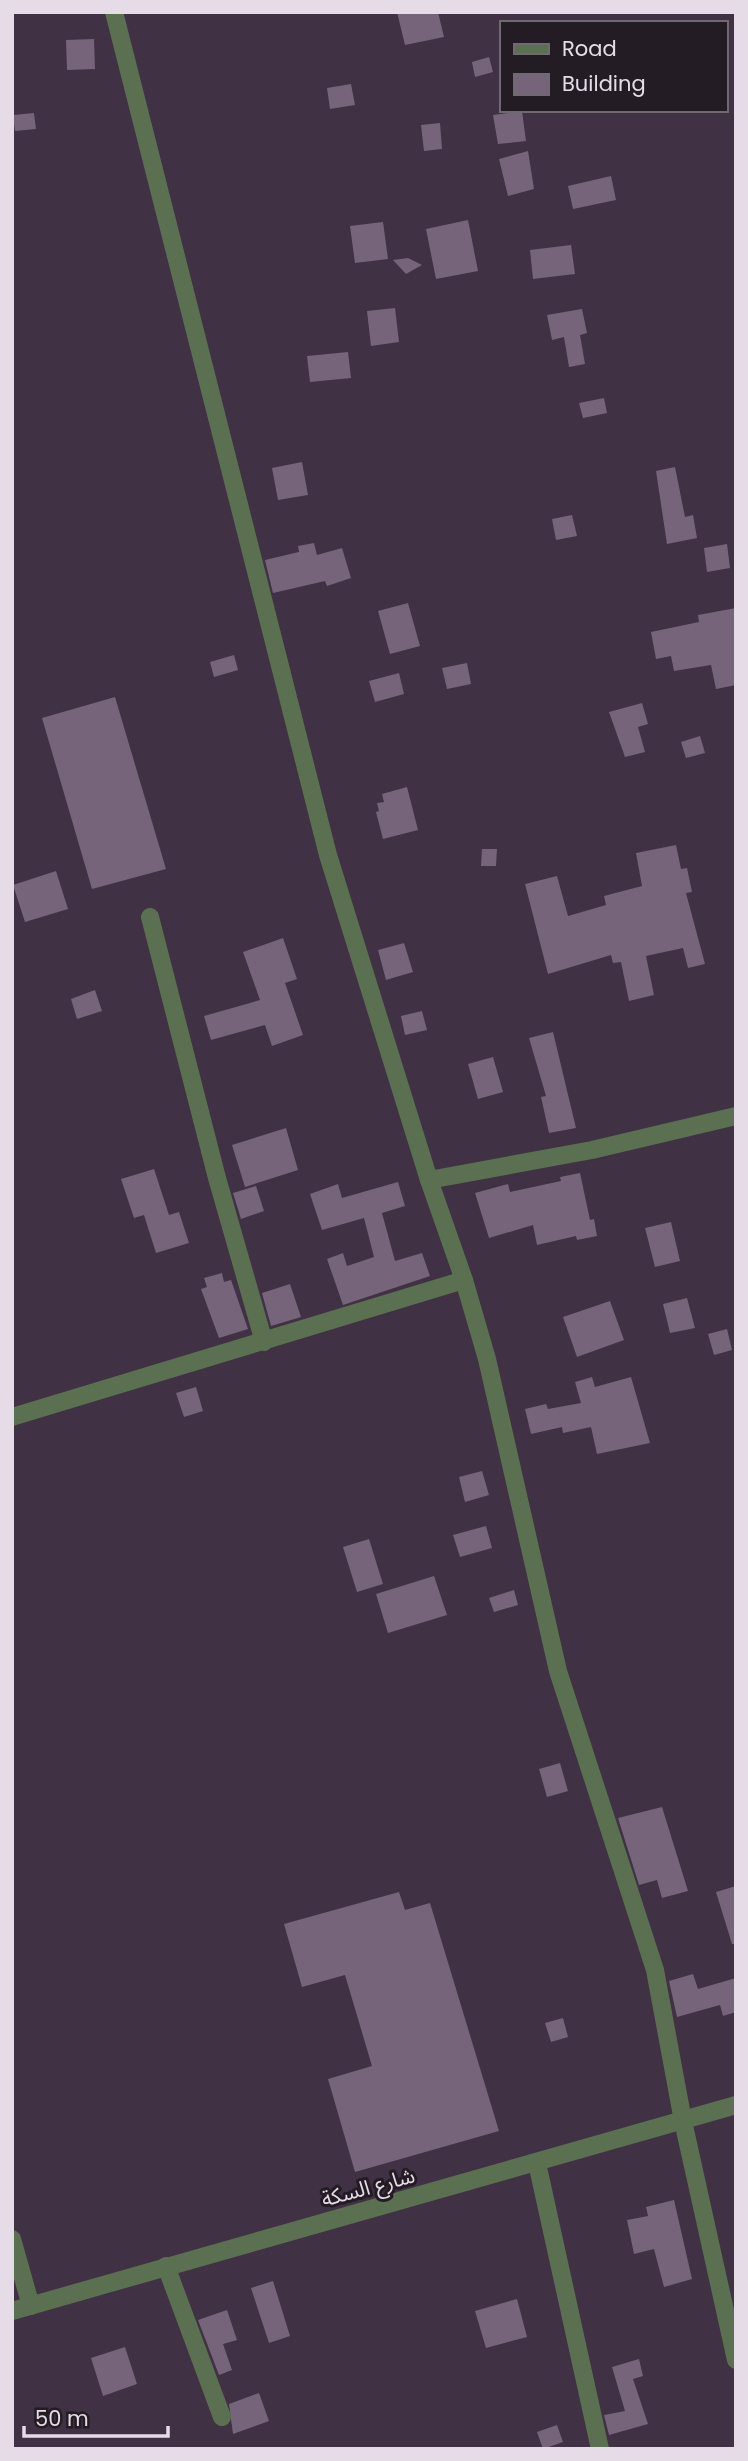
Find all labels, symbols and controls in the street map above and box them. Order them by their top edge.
legend [500,21,727,112]
text: Road [562,34,617,63]
text: Building [562,69,646,98]
street label: شارع السكة [318,2161,418,2214]
scale bar [24,2394,168,2438]
text: 50 m [35,2404,89,2433]

